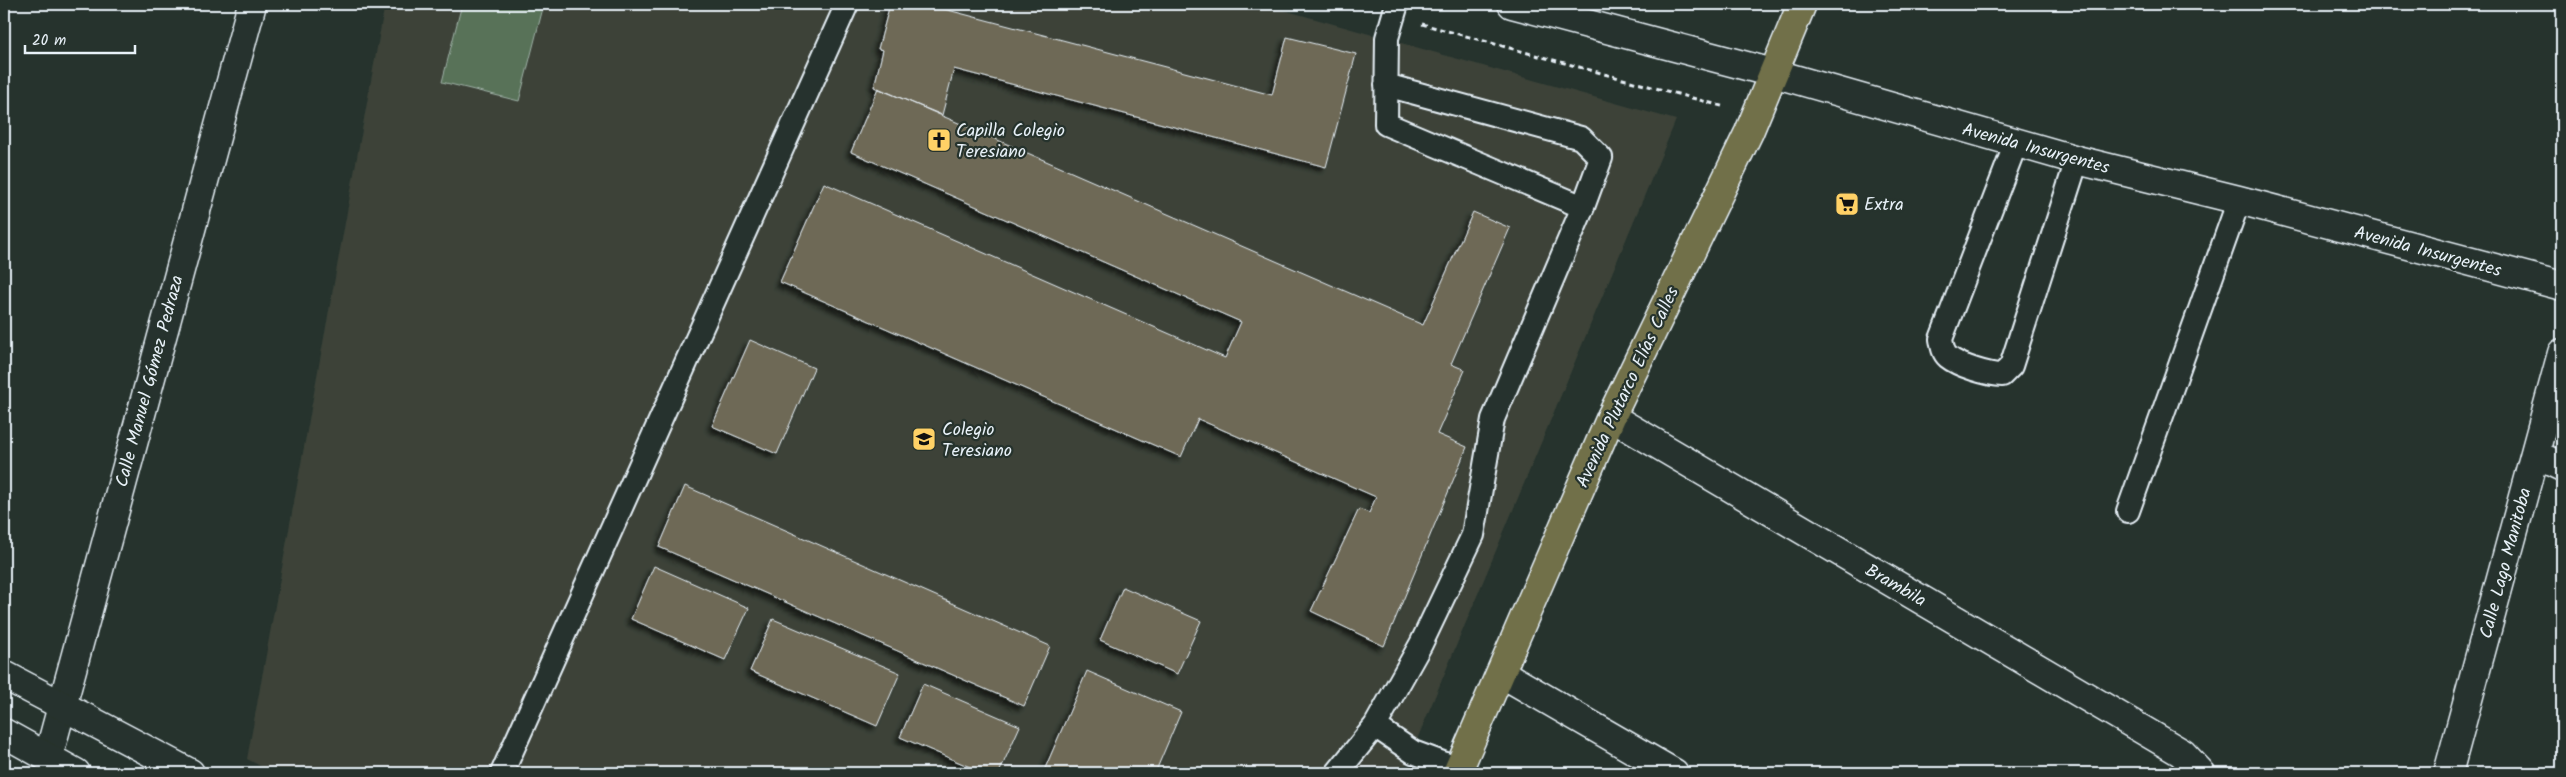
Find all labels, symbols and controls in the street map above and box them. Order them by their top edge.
scale bar [25,22,135,54]
text: 20 m [32,29,66,53]
street label: Avenida Insurgentes [1959,116,2113,183]
place label: Capilla Colegio Teresiano [956,117,1065,167]
church icon: Capilla Colegio Teresiano [926,127,952,153]
supermarket icon: Extra [1834,191,1860,217]
place label: Extra [1864,191,1904,220]
street label: Avenida Insurgentes [2351,219,2505,286]
street label: Calle Manuel Gómez Pedraza [108,272,193,491]
street label: Avenida Plutarco Elías Calles [1569,282,1688,493]
place label: Colegio Teresiano [942,416,1012,466]
school or university icon: Colegio Teresiano [911,426,937,452]
street label: Calle Lago Manitoba [2472,485,2541,642]
street label: Brambila [1859,557,1931,616]

